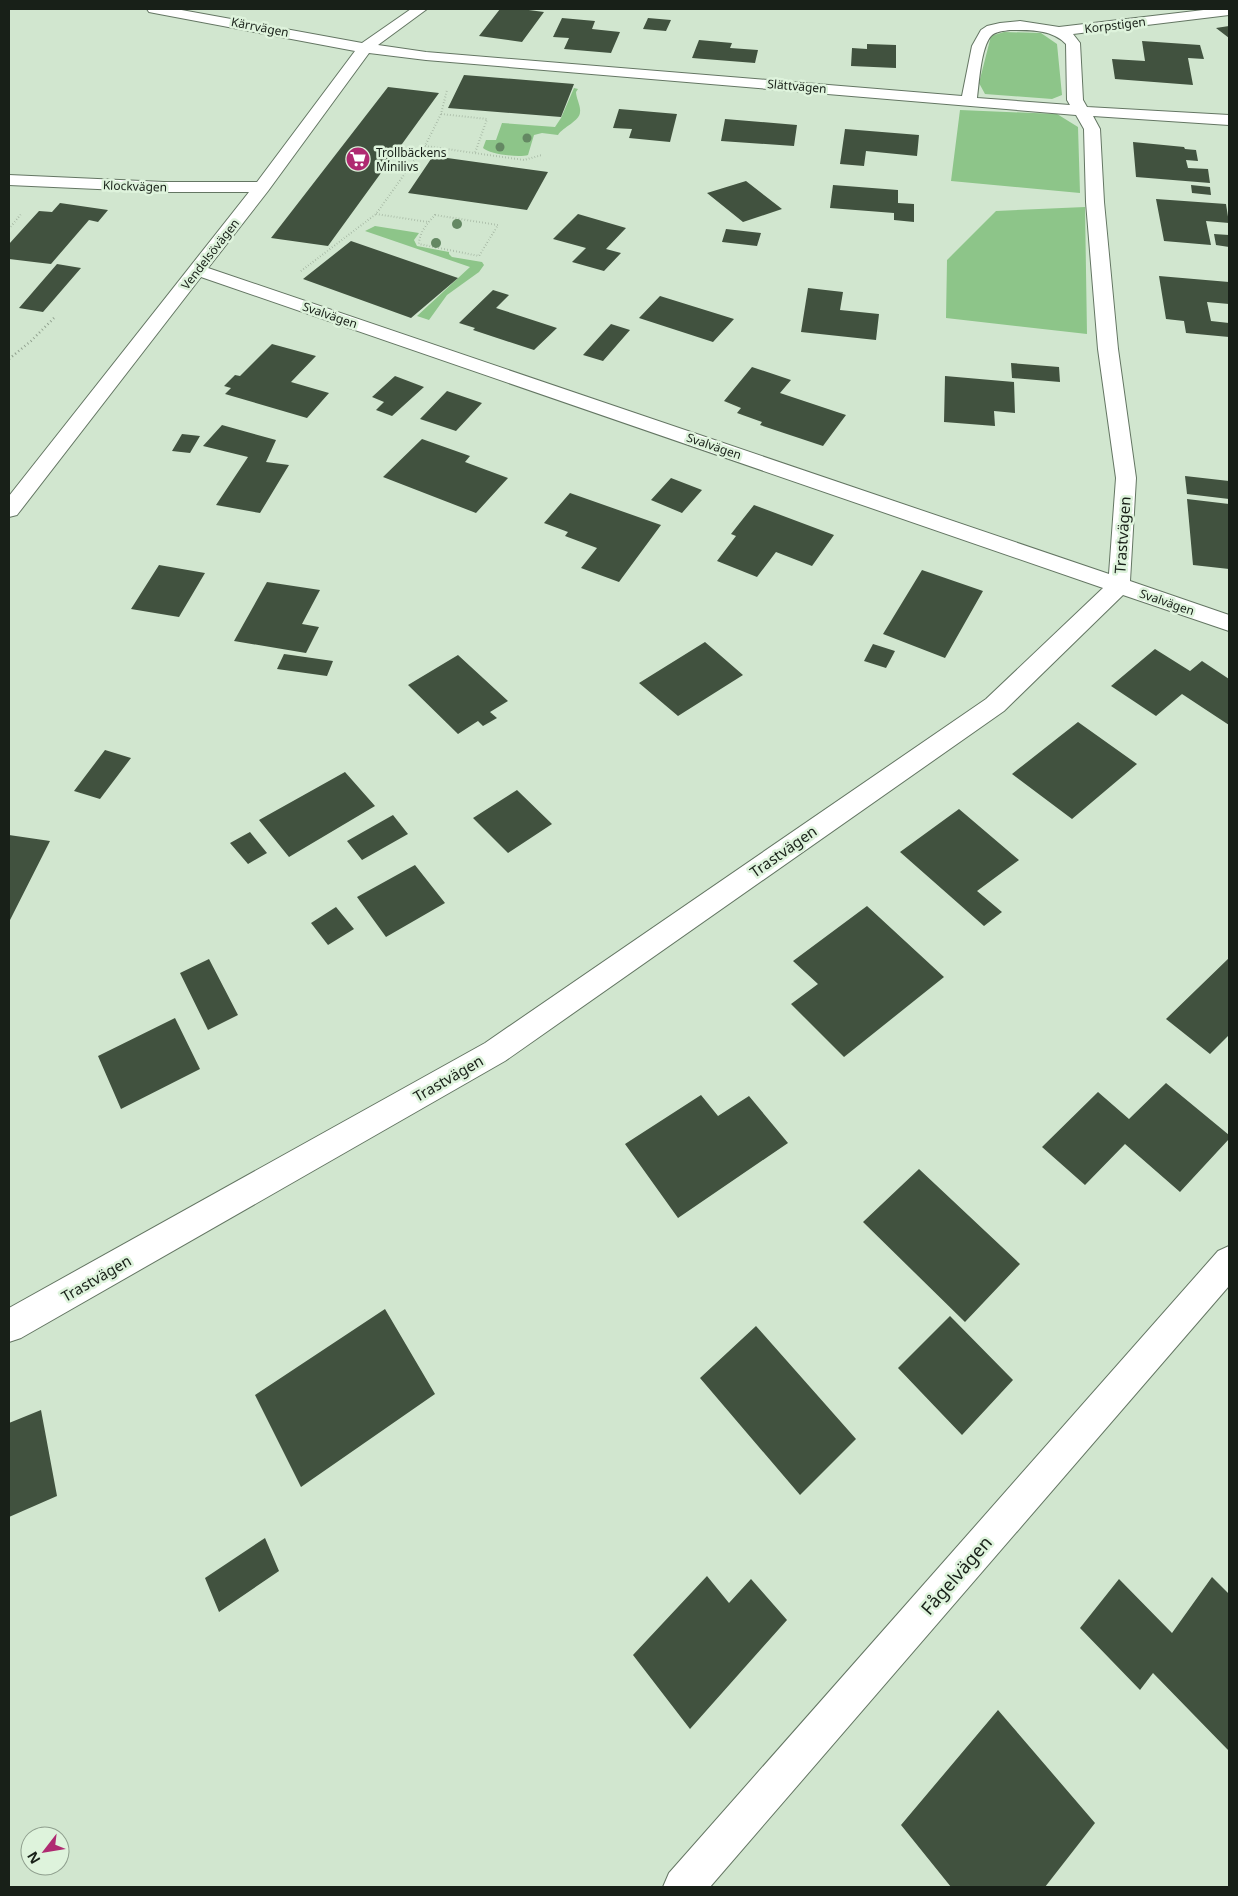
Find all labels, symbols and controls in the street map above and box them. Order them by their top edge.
street label: Kärrvägen [230,13,290,41]
street label: Korpstigen [1083,13,1147,37]
street label: Slättvägen [767,75,827,97]
place label: Trollbäckens Minilivs [376,144,447,175]
supermarket icon: Trollbäckens Minilivs [345,146,371,172]
street label: Klockvägen [103,176,167,196]
street label: Vendelsövägen [177,215,243,293]
street label: Svalvägen [300,298,360,332]
street label: Svalvägen [684,429,744,463]
street label: Trastvägen [1109,496,1135,574]
street label: Svalvägen [1137,585,1197,619]
street label: Trastvägen [746,821,820,881]
street label: Trastvägen [409,1050,487,1106]
street label: Trastvägen [57,1250,135,1306]
street label: Fågelvägen [915,1531,997,1619]
north arrow [20,1826,70,1876]
text: N [22,1848,45,1868]

